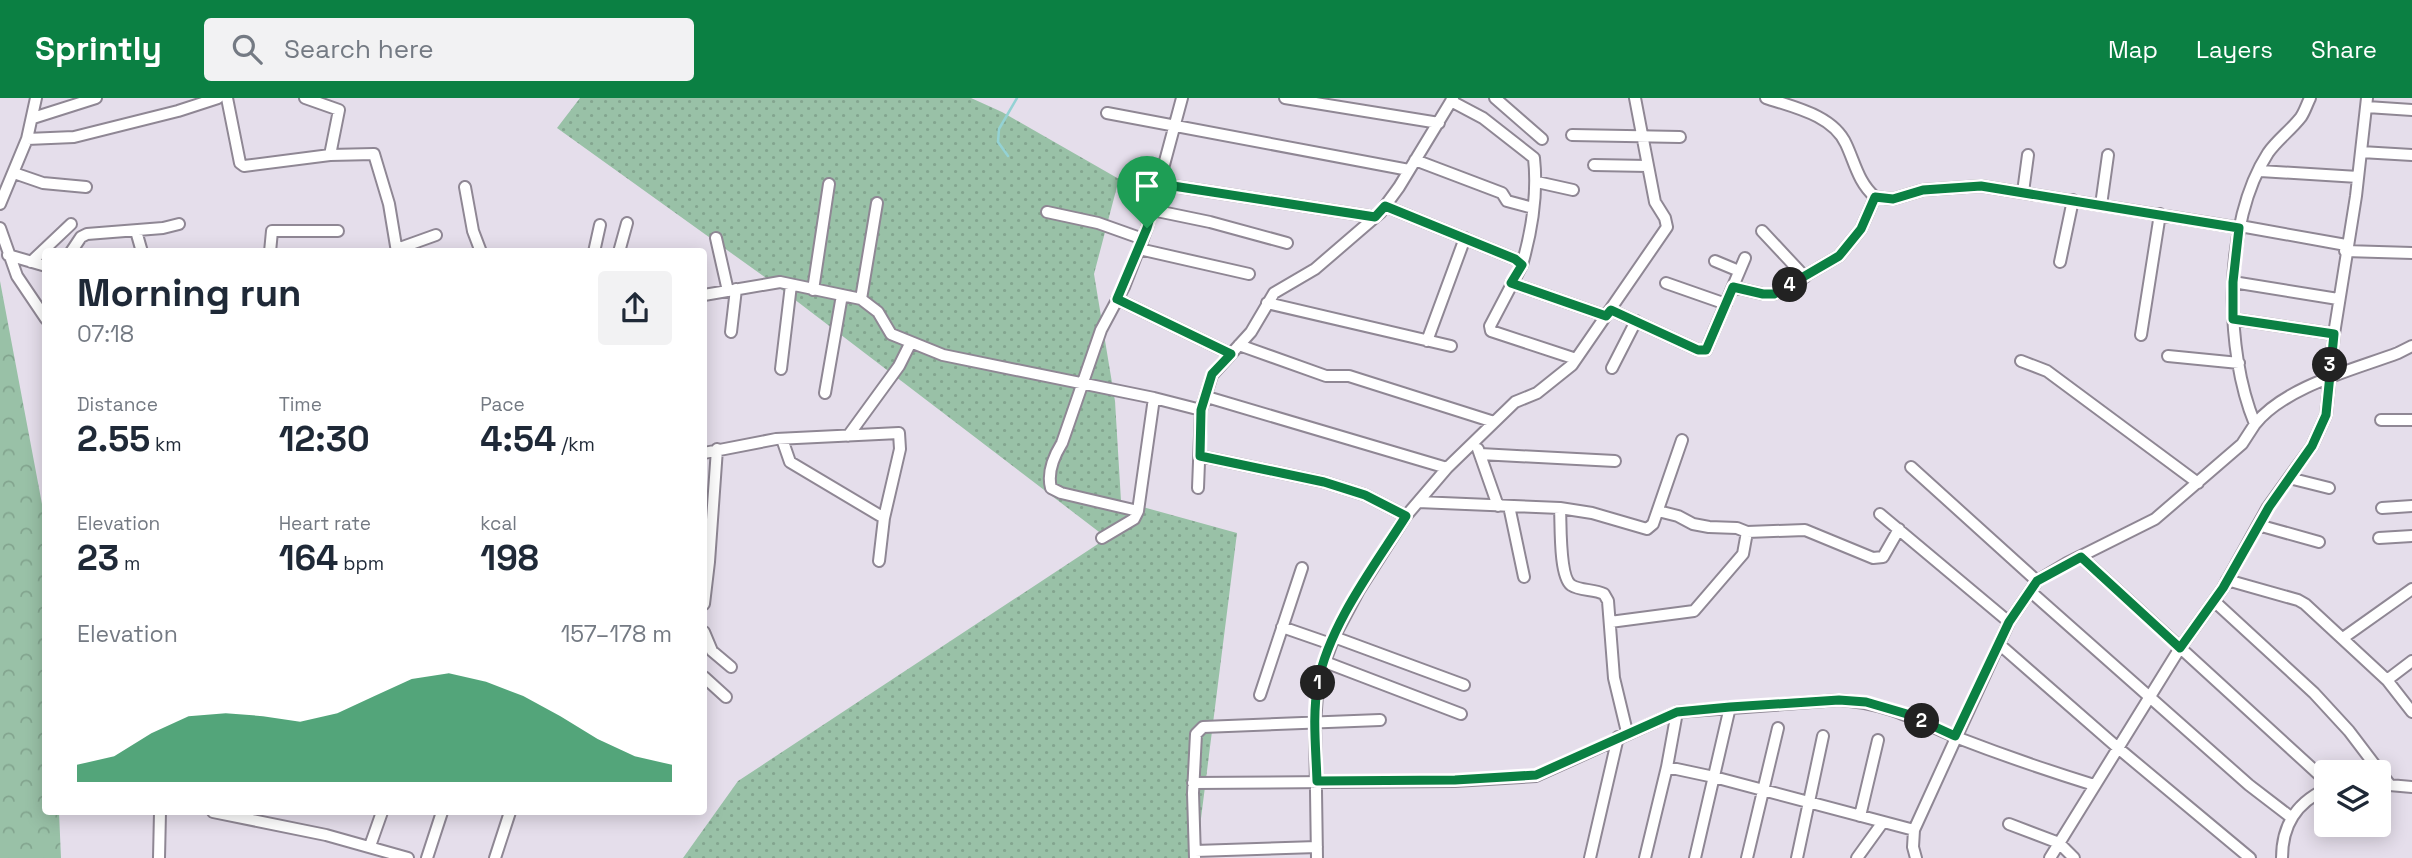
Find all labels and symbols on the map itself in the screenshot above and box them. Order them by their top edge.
pin [1117,156,1177,228]
pin: 4 [1772,268,1808,302]
pin: 3 [2312,348,2348,382]
pin: 1 [1300,666,1336,700]
pin: 2 [1904,704,1940,738]

